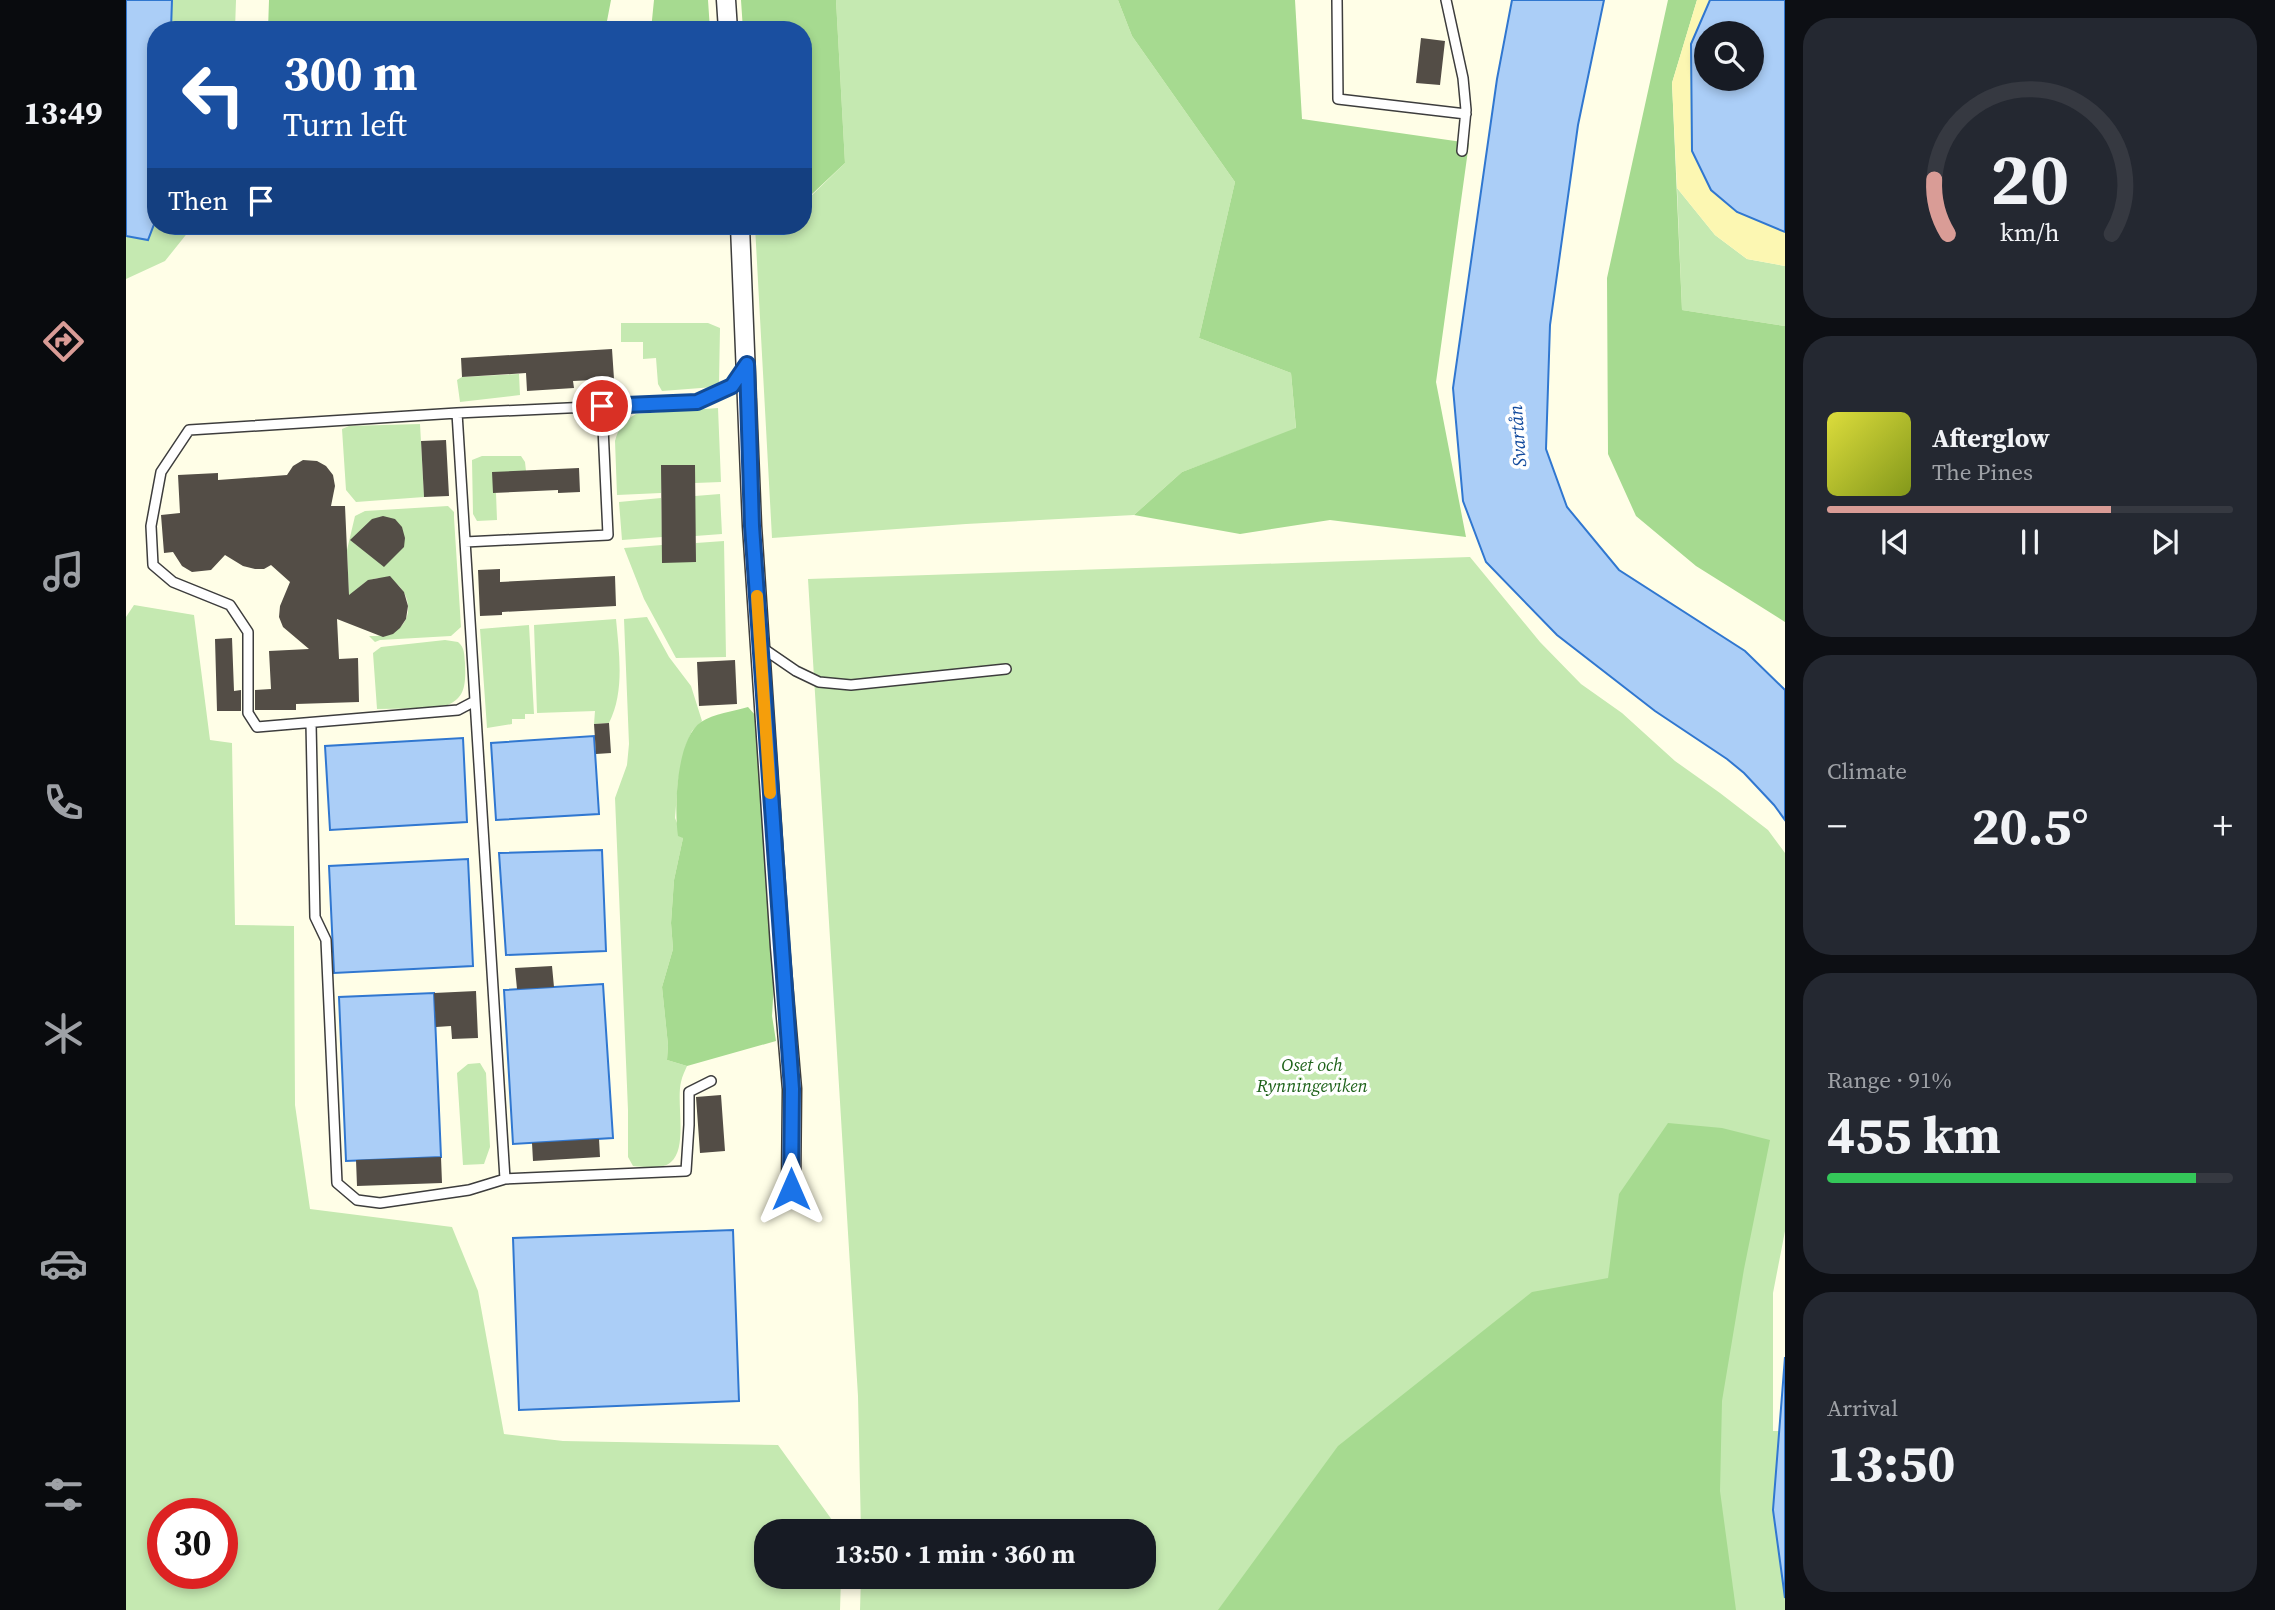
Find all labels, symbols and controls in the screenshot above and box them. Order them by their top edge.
map controls [1694,21,1764,91]
button: search [1694,21,1764,91]
text: 300 m [283,39,418,106]
icon: left [168,49,259,140]
text: 13:49 [24,91,102,135]
text: Turn left [283,103,407,147]
text: 20 [1991,130,2069,229]
icon: arrive [242,182,280,220]
text: Then [168,183,228,219]
text: km/h [2000,215,2060,249]
icon: directions [39,317,88,366]
pin [572,376,632,436]
icon: arrive [583,387,621,425]
water label: Svartån [1502,404,1532,468]
text: Afterglow [1932,420,2050,456]
text: The Pines [1932,456,2033,488]
icon: previous [1876,523,1914,561]
icon: pause [2011,523,2049,561]
icon: next [2146,523,2184,561]
icon: music [39,547,88,596]
text: Climate [1827,755,1907,787]
icon: phone [39,778,88,827]
text: 20.5° [1971,790,2089,861]
text: − [1827,800,1847,852]
text: + [2213,800,2233,852]
icon: climate [39,1009,88,1058]
park label: Oset och Rynningeviken [1255,1052,1368,1098]
text: Range · 91% [1827,1064,1952,1096]
text: 455 km [1827,1099,2001,1170]
position arrow [754,1152,828,1226]
icon: car [39,1239,88,1288]
text: Arrival [1827,1392,1898,1424]
text: 13:50 [1827,1427,1955,1498]
icon: filters [39,1470,88,1519]
speed limit sign: 30 [147,1498,238,1589]
text: 13:50 · 1 min · 360 m [835,1536,1075,1572]

